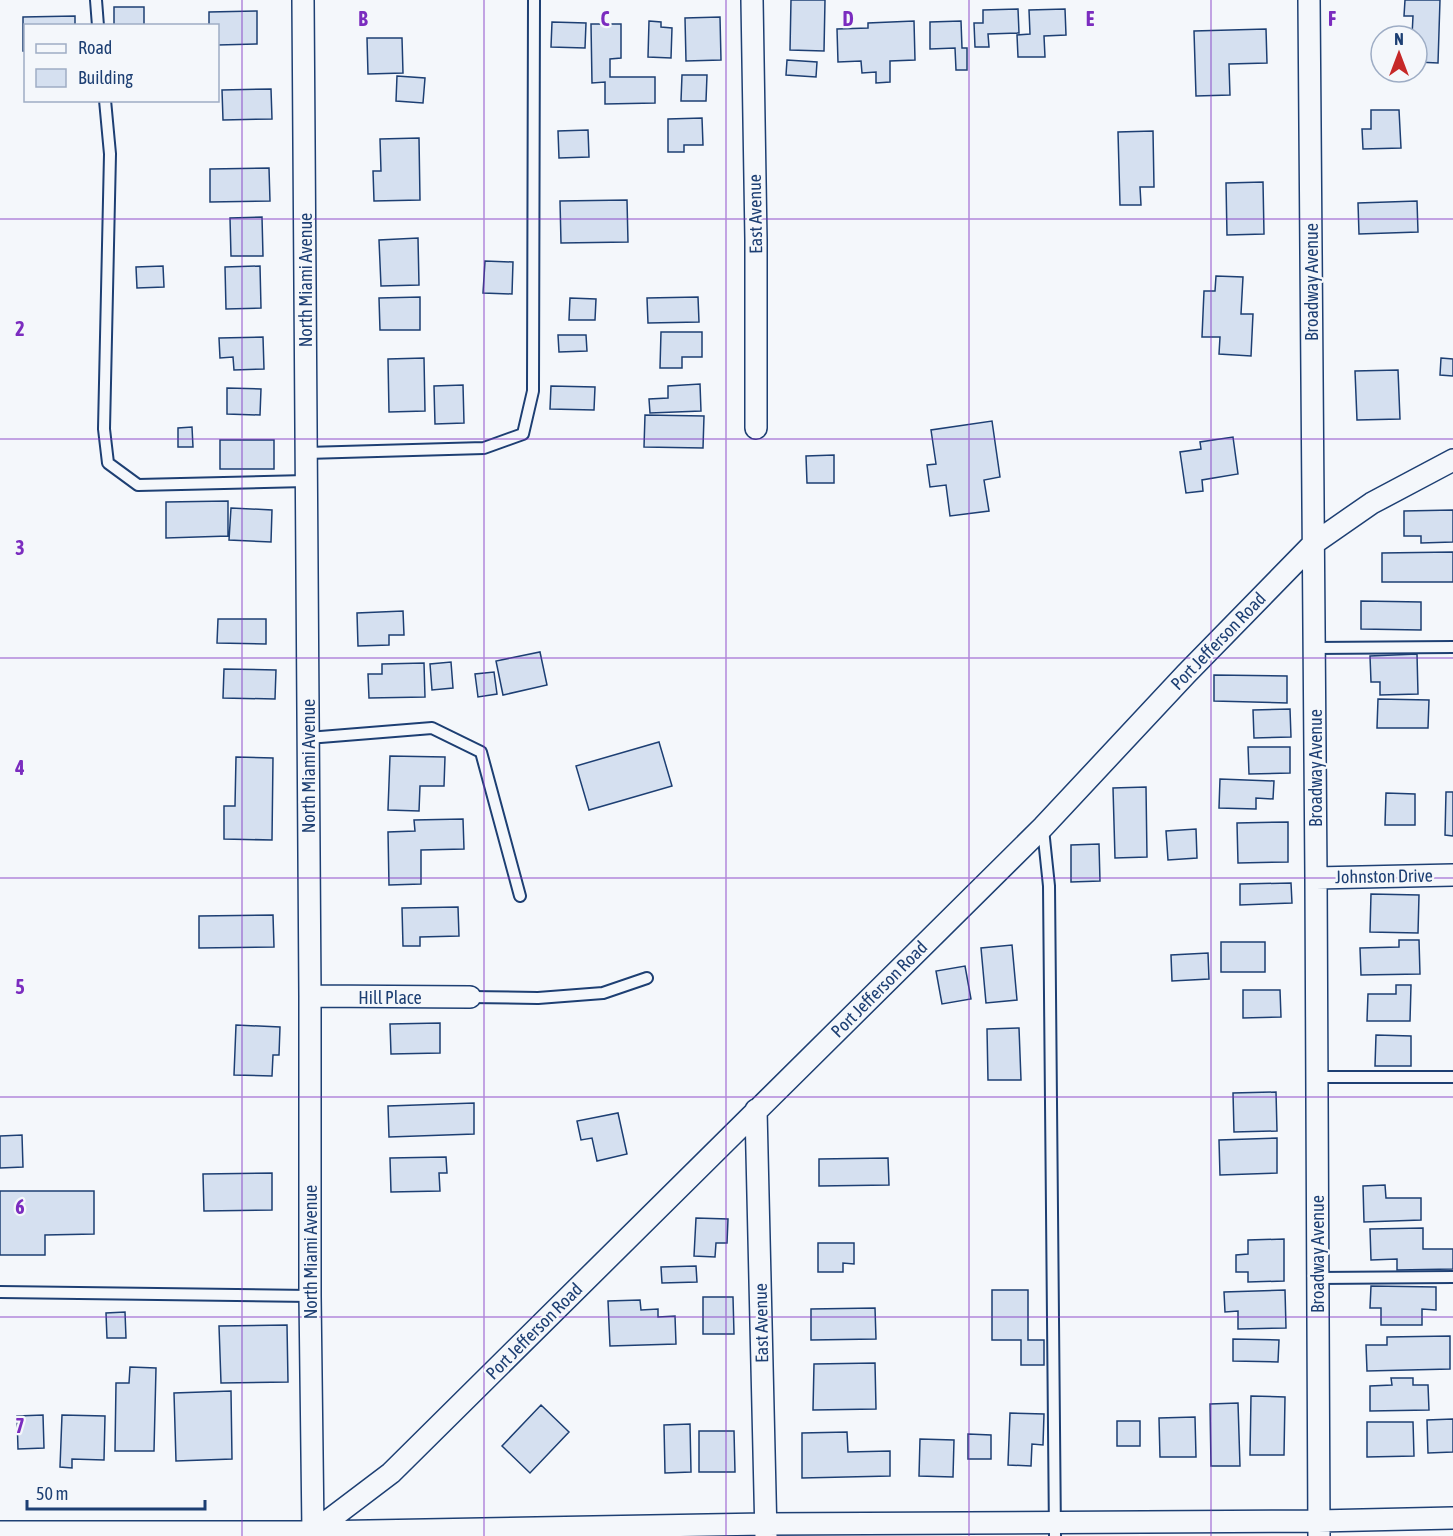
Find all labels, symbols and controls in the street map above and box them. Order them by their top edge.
text: B [358,7,368,30]
text: C [601,7,610,30]
text: D [842,7,854,30]
text: E [1086,7,1095,30]
text: F [1328,7,1336,30]
legend [24,24,219,102]
north arrow [1369,24,1429,84]
text: N [1394,30,1404,48]
text: Road [78,37,112,58]
text: Building [78,67,133,88]
street label: East Avenue [744,174,766,254]
street label: North Miami Avenue [295,213,316,347]
street label: Broadway Avenue [1301,223,1322,341]
text: 2 [15,317,25,340]
text: 3 [15,536,25,559]
street label: Port Jefferson Road [1166,588,1270,694]
street label: North Miami Avenue [298,699,319,833]
street label: Broadway Avenue [1305,709,1326,827]
text: 4 [14,756,25,779]
street label: Johnston Drive [1335,865,1433,887]
street label: Port Jefferson Road [827,937,931,1041]
text: 5 [15,975,25,998]
street label: Hill Place [358,987,422,1008]
street label: North Miami Avenue [300,1185,321,1319]
text: 6 [15,1195,25,1218]
street label: Broadway Avenue [1307,1195,1328,1313]
street label: Port Jefferson Road [482,1279,586,1383]
street label: East Avenue [750,1283,772,1363]
text: 7 [15,1414,25,1437]
scale bar [27,1473,206,1511]
text: 50 m [36,1483,68,1504]

